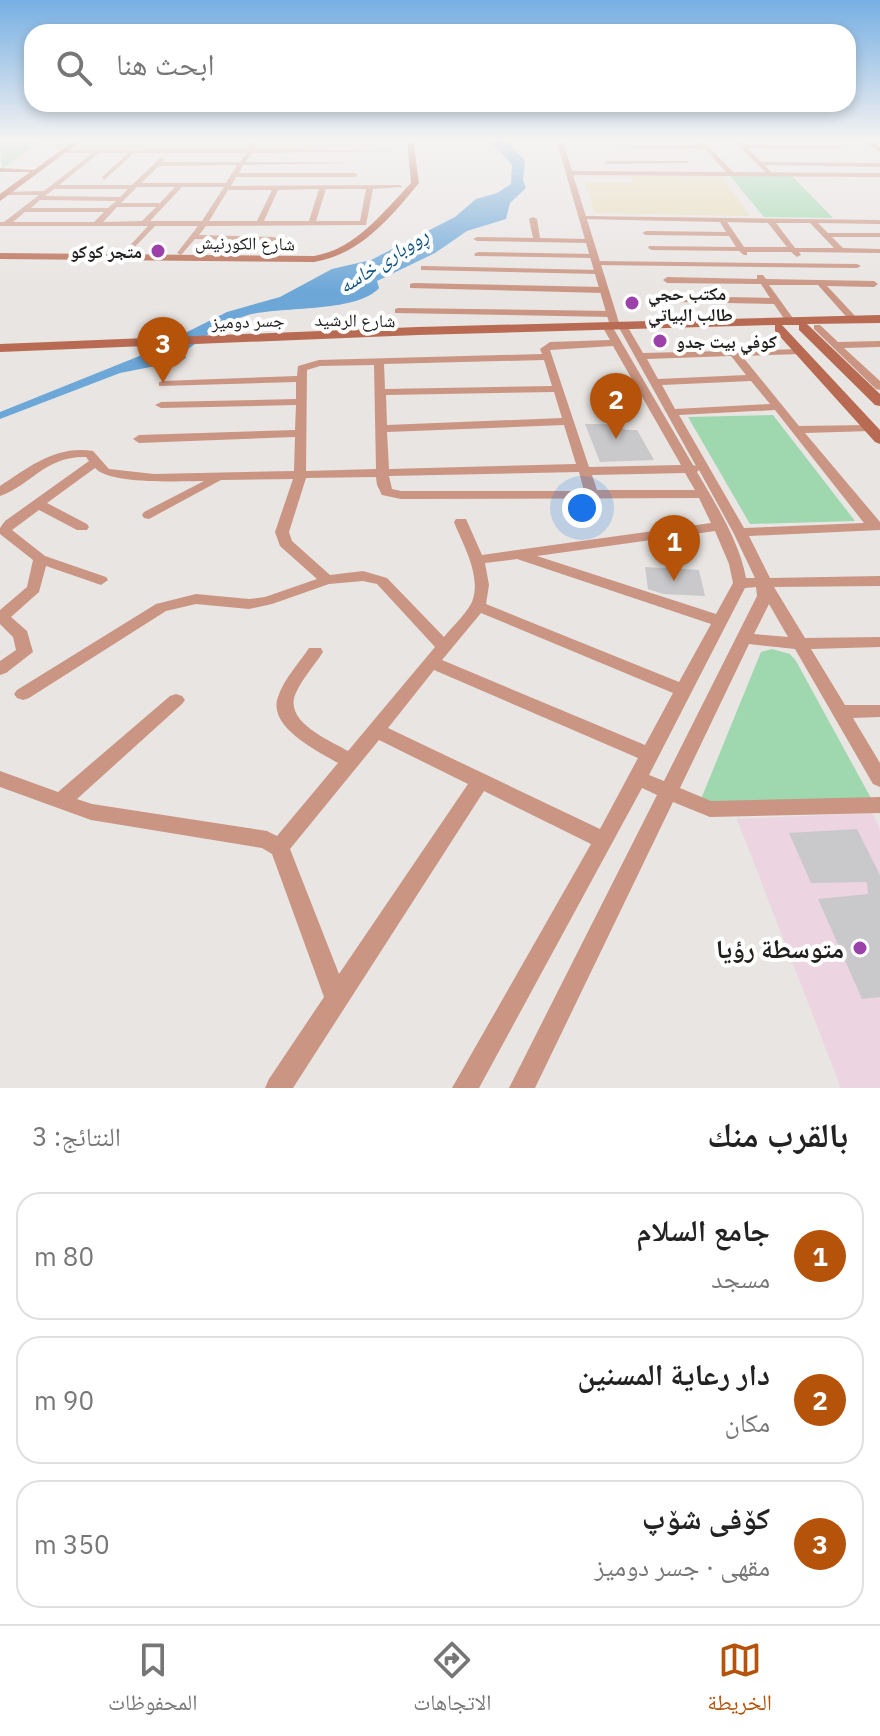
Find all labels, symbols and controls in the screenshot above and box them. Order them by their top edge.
search box [24,24,856,112]
text: ابحث هنا [116,44,215,83]
icon: search [52,46,96,90]
water label: ڕووباری خاسە [333,221,435,302]
street label: شارع الكورنيش [195,231,295,255]
place label: متجر كوكو [70,240,142,263]
marker: متجر كوكو [149,242,167,260]
place label: مكتب حجي طالب البياتي [648,282,733,329]
marker: مكتب حجي طالب البياتي [623,294,641,312]
street label: جسر دوميز [210,308,285,334]
street label: شارع الرشيد [314,308,396,332]
pin: 3 [137,317,189,383]
place label: كوفي بيت جدو [676,330,777,356]
marker: كوفي بيت جدو [651,332,669,350]
pin: 2 [590,373,642,439]
your location [562,488,602,528]
pin: 1 [648,515,700,581]
place label: متوسطة رؤيا [716,931,844,965]
marker: متوسطة رؤيا [851,939,869,957]
text: بالقرب منك [707,1112,848,1156]
text: النتائج: 3 [32,1119,121,1153]
text: جامع السلام [636,1210,770,1249]
text: 80 m [34,1239,94,1273]
text: 1 [812,1239,828,1273]
text: مسجد [711,1261,770,1295]
text: دار رعاية المسنين [577,1354,770,1393]
text: 90 m [34,1383,94,1417]
text: 2 [812,1383,828,1417]
text: مكان [724,1405,770,1439]
text: کۆفی شۆپ [642,1498,770,1537]
text: 350 m [34,1527,110,1561]
text: 3 [812,1527,828,1561]
text: مقهى · جسر دوميز [594,1549,770,1583]
tab: المحفوظات [108,1638,197,1724]
tab: الاتجاهات [413,1638,491,1724]
tab: الخريطة [707,1638,772,1724]

